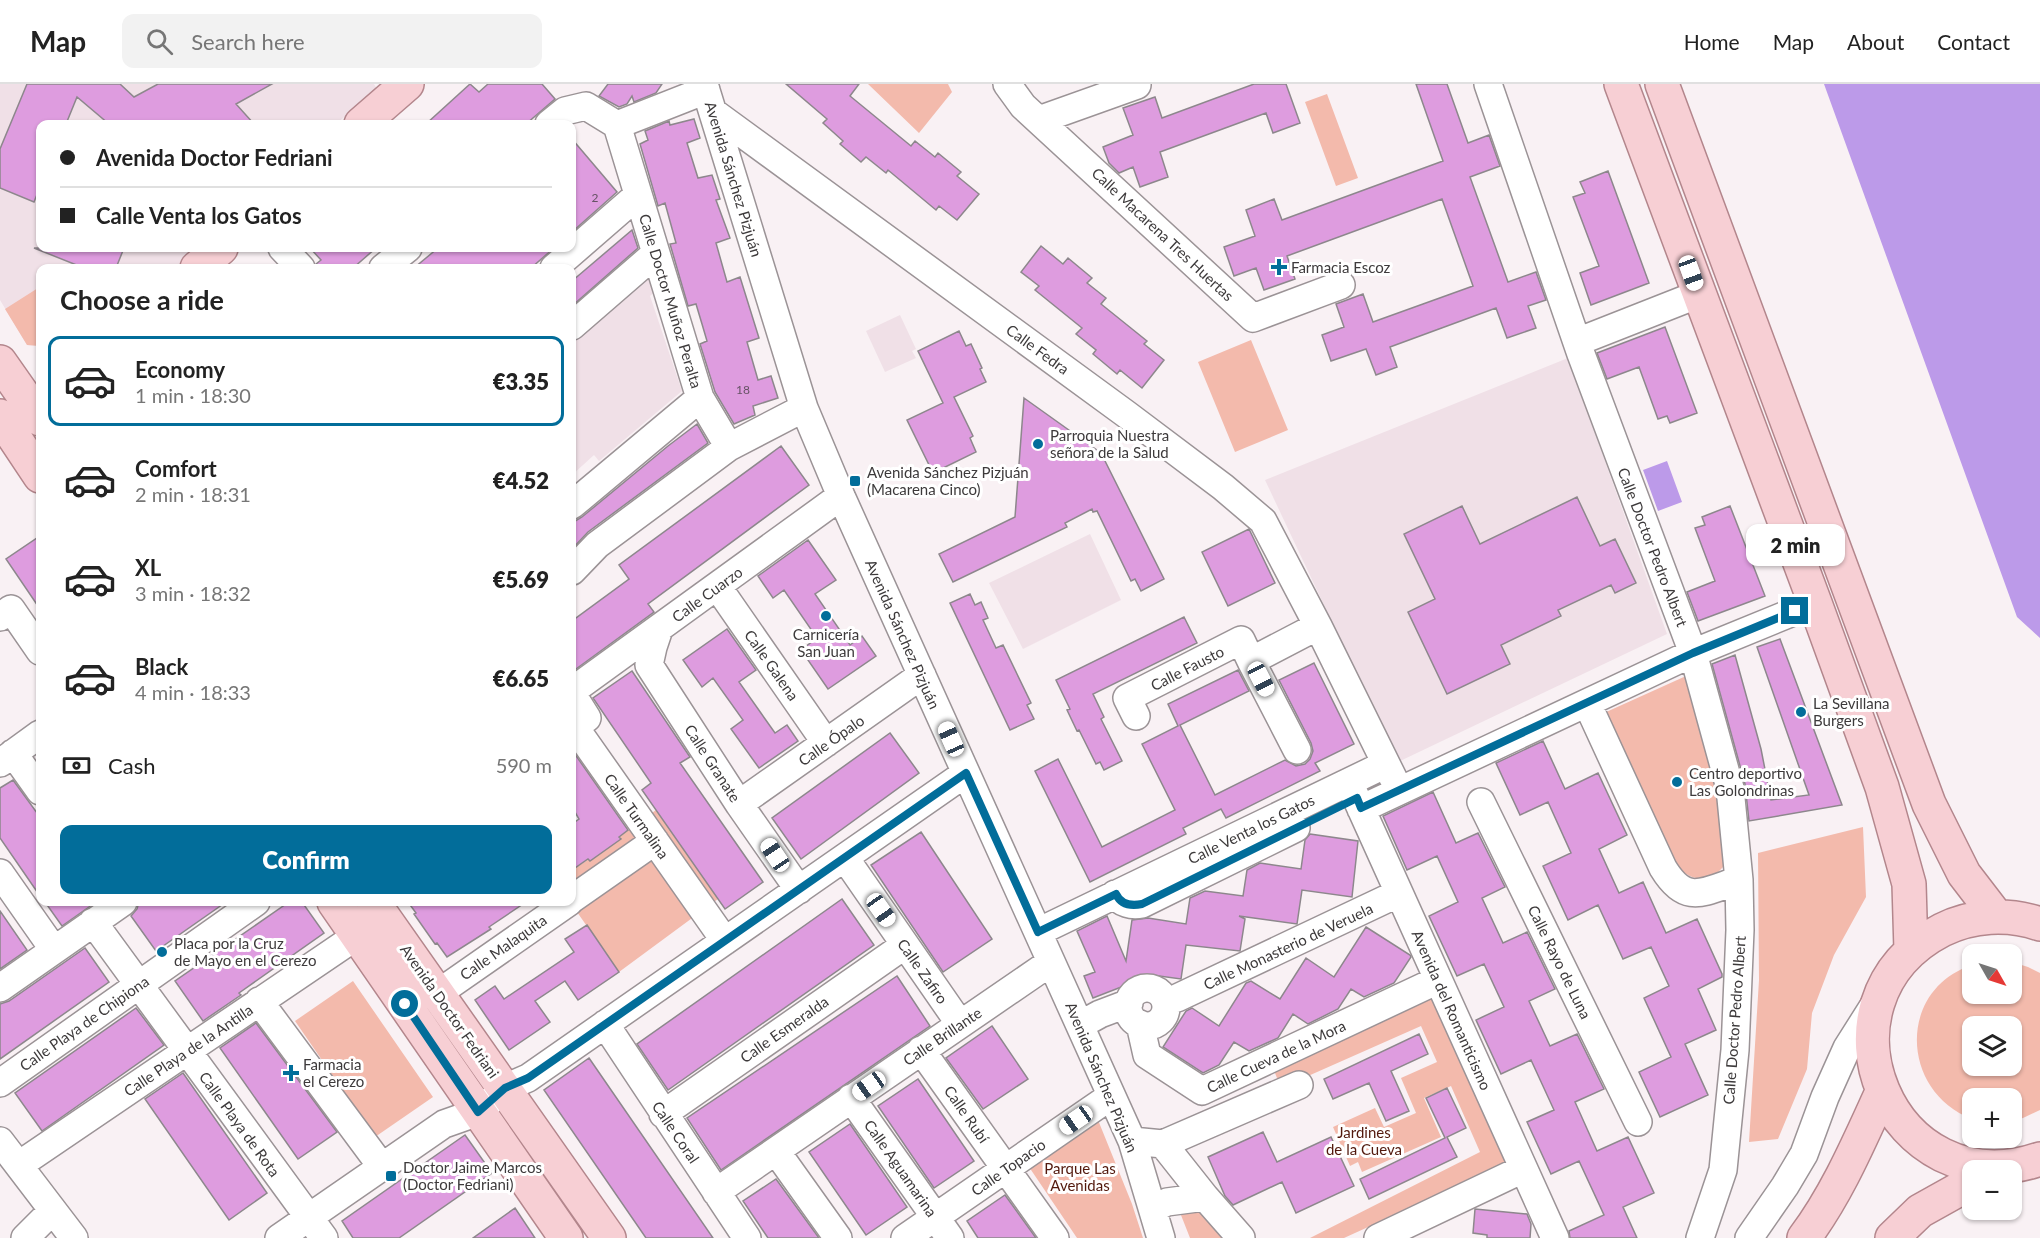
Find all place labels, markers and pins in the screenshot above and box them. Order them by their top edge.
place label: Farmacia Escoz [1291,258,1391,276]
marker: Farmacia Escoz [1272,260,1286,274]
place label: Parroquia Nuestra señora de la Salud [1050,426,1169,461]
marker: Parroquia Nuestra señora de la Salud [1031,437,1045,451]
place label: Avenida Sánchez Pizjuán (Macarena Cinco) [867,463,1029,498]
marker: Avenida Sánchez Pizjuán (Macarena Cinco) [848,474,862,488]
marker: Carnicería San Juan [819,609,833,623]
place label: Carnicería San Juan [793,625,859,660]
place label: La Sevillana Burgers [1813,694,1890,729]
marker: La Sevillana Burgers [1794,705,1808,719]
place label: Centro deportivo Las Golondrinas [1689,764,1802,799]
marker: Centro deportivo Las Golondrinas [1670,775,1684,789]
place label: Placa por la Cruz de Mayo en el Cerezo [174,934,316,969]
marker: Placa por la Cruz de Mayo en el Cerezo [155,945,169,959]
place label: Farmacia el Cerezo [303,1055,364,1090]
marker: Farmacia el Cerezo [284,1066,298,1080]
place label: Doctor Jaime Marcos (Doctor Fedriani) [403,1158,542,1193]
marker: Doctor Jaime Marcos (Doctor Fedriani) [384,1169,398,1183]

